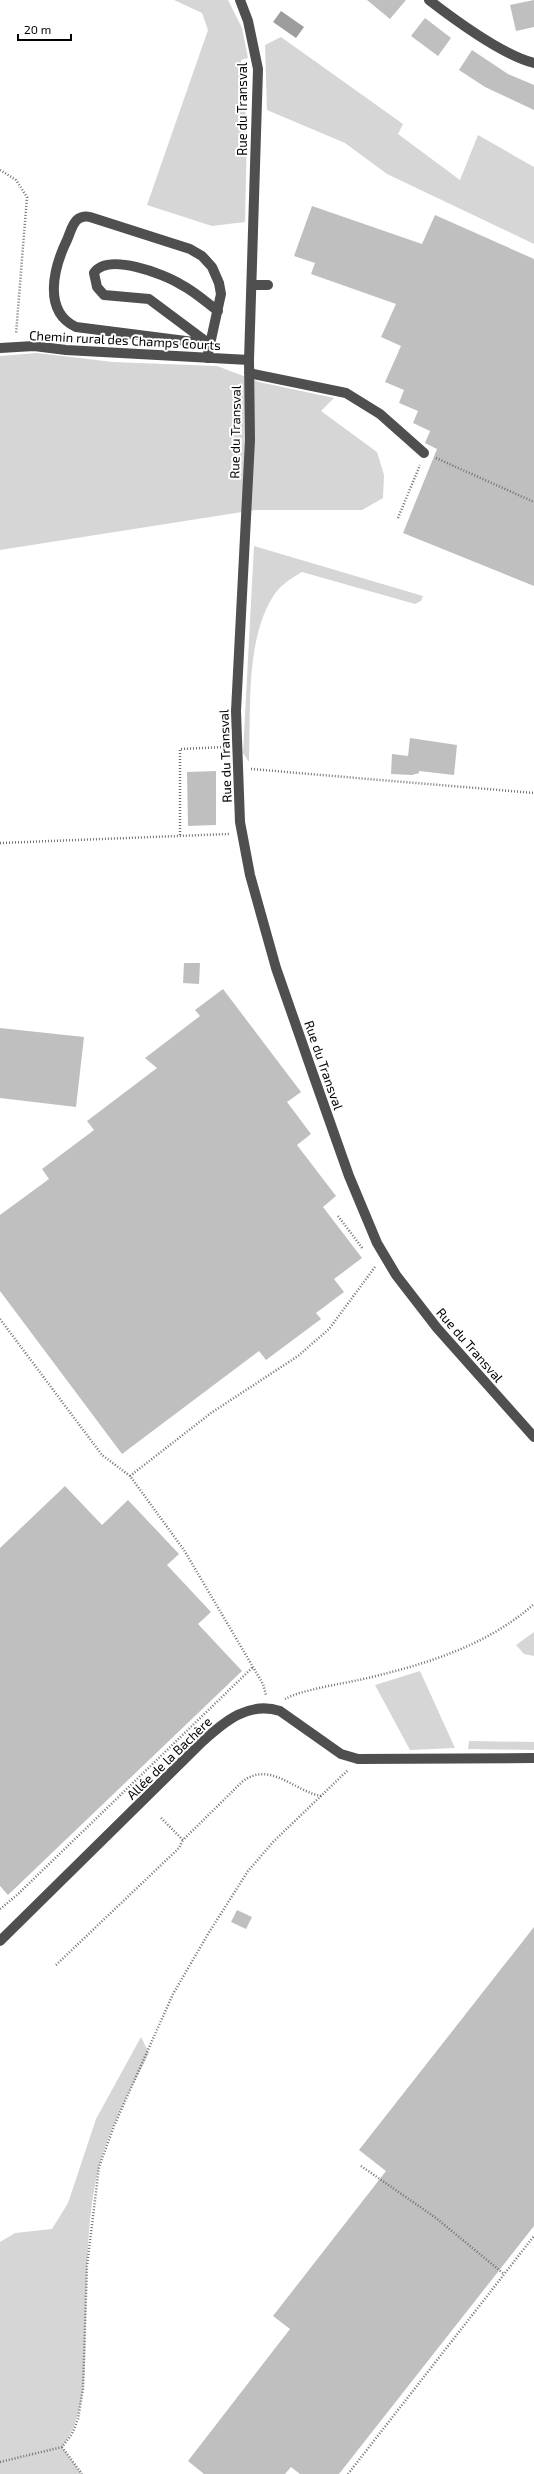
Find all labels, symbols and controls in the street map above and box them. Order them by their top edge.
scale bar [18,16,71,42]
text: 20 m [24,22,51,36]
street label: Rue du Transval [234,62,250,156]
street label: Chemin rural des Champs Courts [29,327,221,353]
street label: Rue du Transval [226,385,244,479]
street label: Rue du Transval [215,709,235,803]
street label: Rue du Transval [301,1018,347,1112]
street label: Rue du Transval [433,1304,507,1386]
street label: Allée de la Bachère [123,1713,215,1803]

